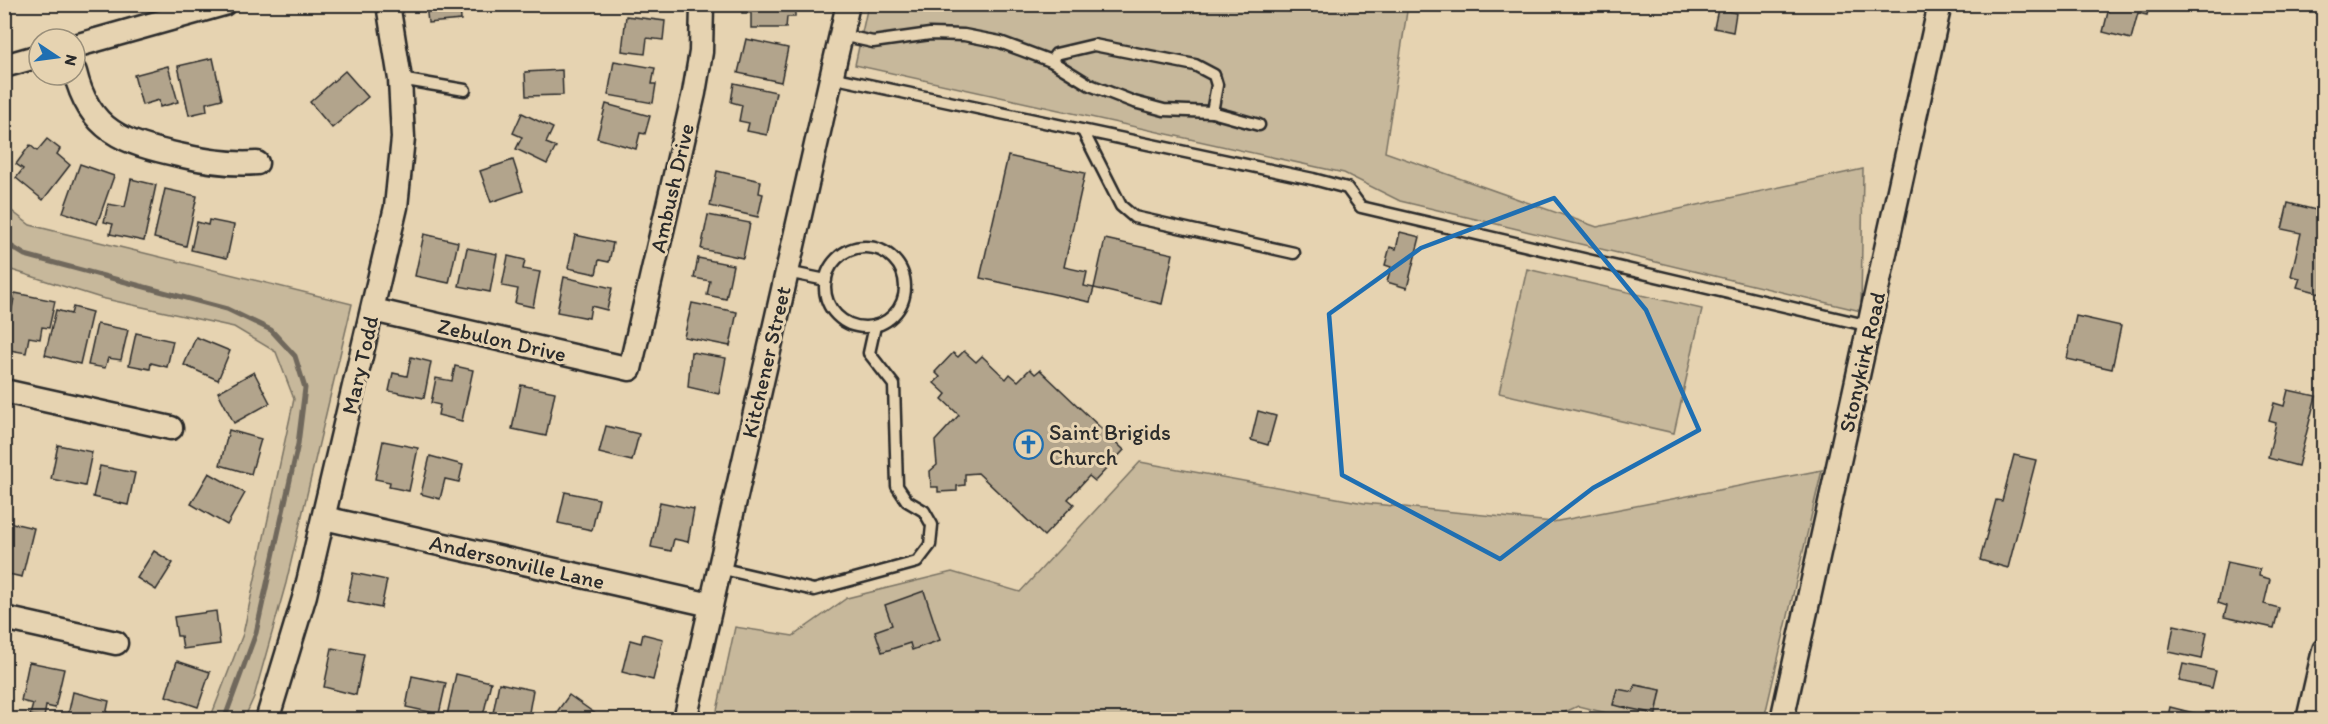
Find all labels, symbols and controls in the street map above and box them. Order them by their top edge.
north arrow [27,27,87,87]
text: N [61,53,82,68]
street label: Ambush Drive [644,121,700,255]
street label: Kitchener Street [735,283,797,441]
street label: Stonykirk Road [1833,289,1891,435]
street label: Zebulon Drive [435,312,569,368]
street label: Mary Todd [336,313,384,417]
place label: Saint Brigids Church [1049,419,1171,471]
church icon: Saint Brigids Church [1012,429,1044,461]
street label: Andersonville Lane [427,529,607,595]

